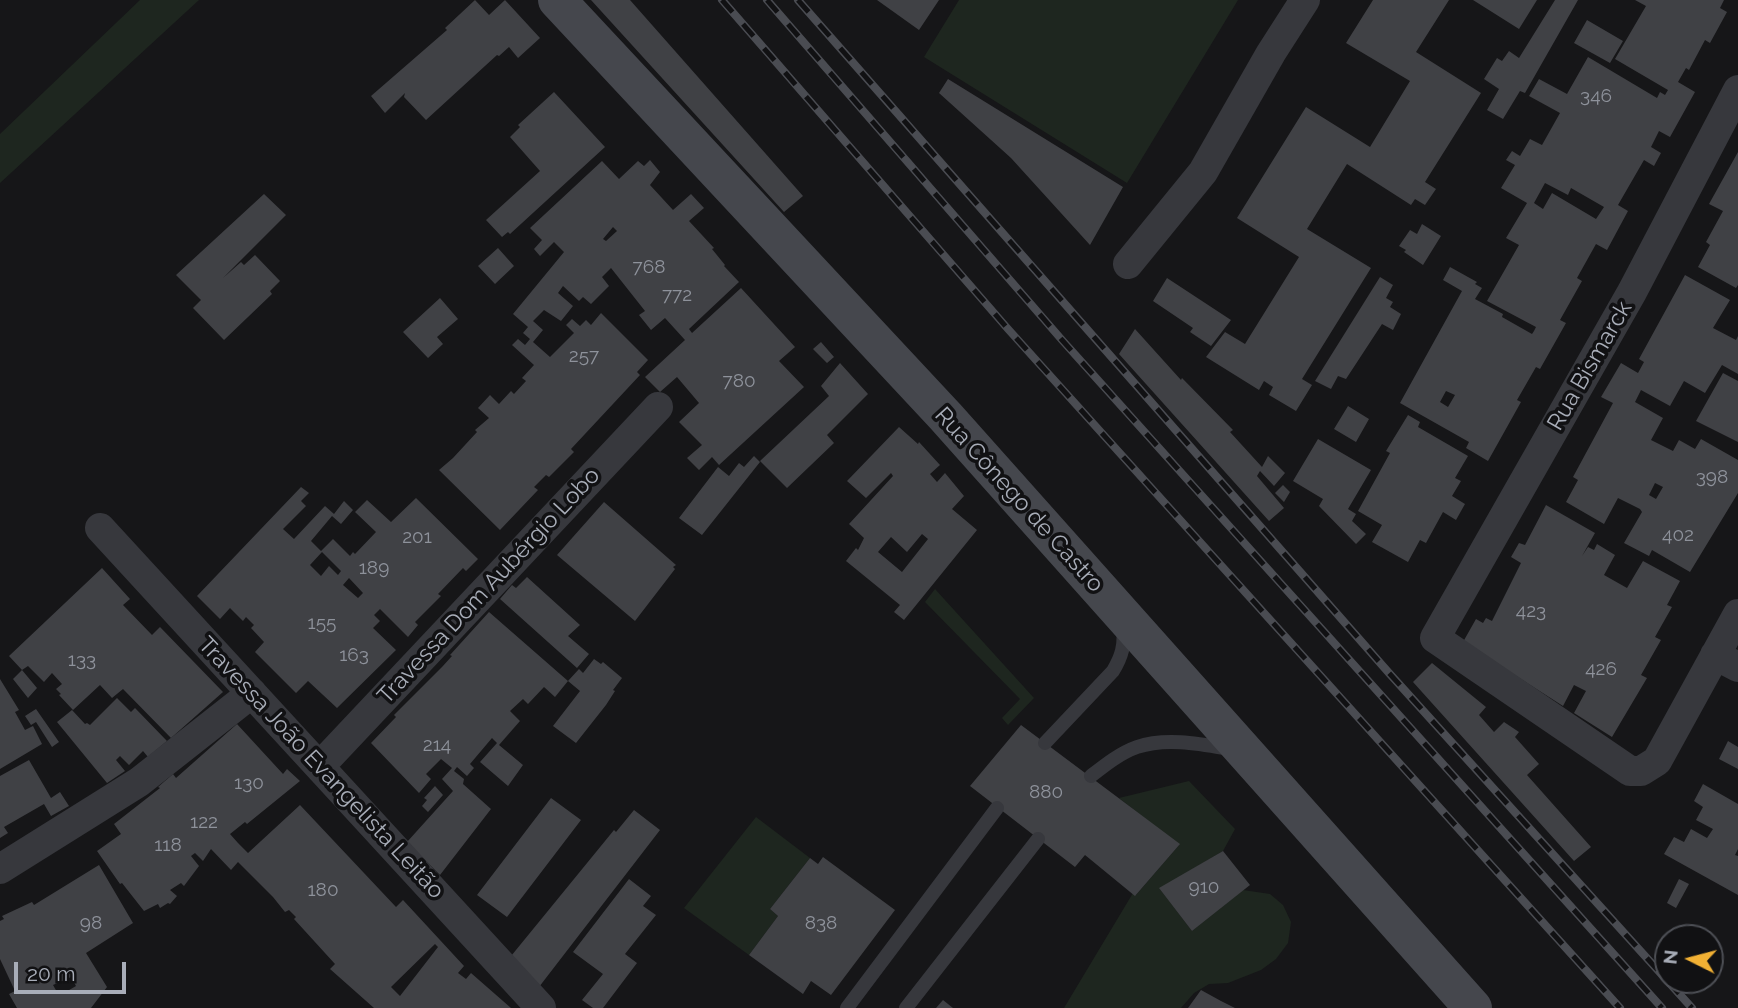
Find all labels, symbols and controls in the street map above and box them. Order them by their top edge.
house number: 346 [1580,85,1612,107]
house number: 768 [633,256,665,278]
house number: 772 [662,284,692,306]
street label: Rua Bismarck [1542,297,1638,435]
house number: 257 [569,345,599,367]
house number: 780 [722,370,756,392]
street label: Rua Cônego de Castro [929,402,1109,598]
street label: Travessa Dom Aubérgio Lobo [372,462,606,710]
house number: 398 [1696,466,1728,488]
house number: 402 [1662,524,1694,546]
house number: 201 [402,526,432,548]
house number: 189 [359,557,389,579]
house number: 423 [1516,600,1546,622]
house number: 155 [308,612,336,634]
street label: Travessa João Evangelista Leitão [192,631,450,905]
house number: 163 [339,644,369,666]
house number: 133 [68,649,96,671]
house number: 426 [1585,658,1617,680]
house number: 214 [423,734,451,756]
house number: 130 [234,772,264,794]
house number: 880 [1029,781,1063,803]
house number: 122 [190,811,218,833]
house number: 118 [154,834,182,856]
house number: 910 [1189,876,1219,898]
house number: 180 [307,879,339,901]
house number: 98 [80,912,102,934]
house number: 838 [805,912,837,934]
north arrow [1654,924,1724,994]
scale bar [18,948,130,992]
text: N [1658,949,1682,965]
text: 20 m [27,961,75,986]

